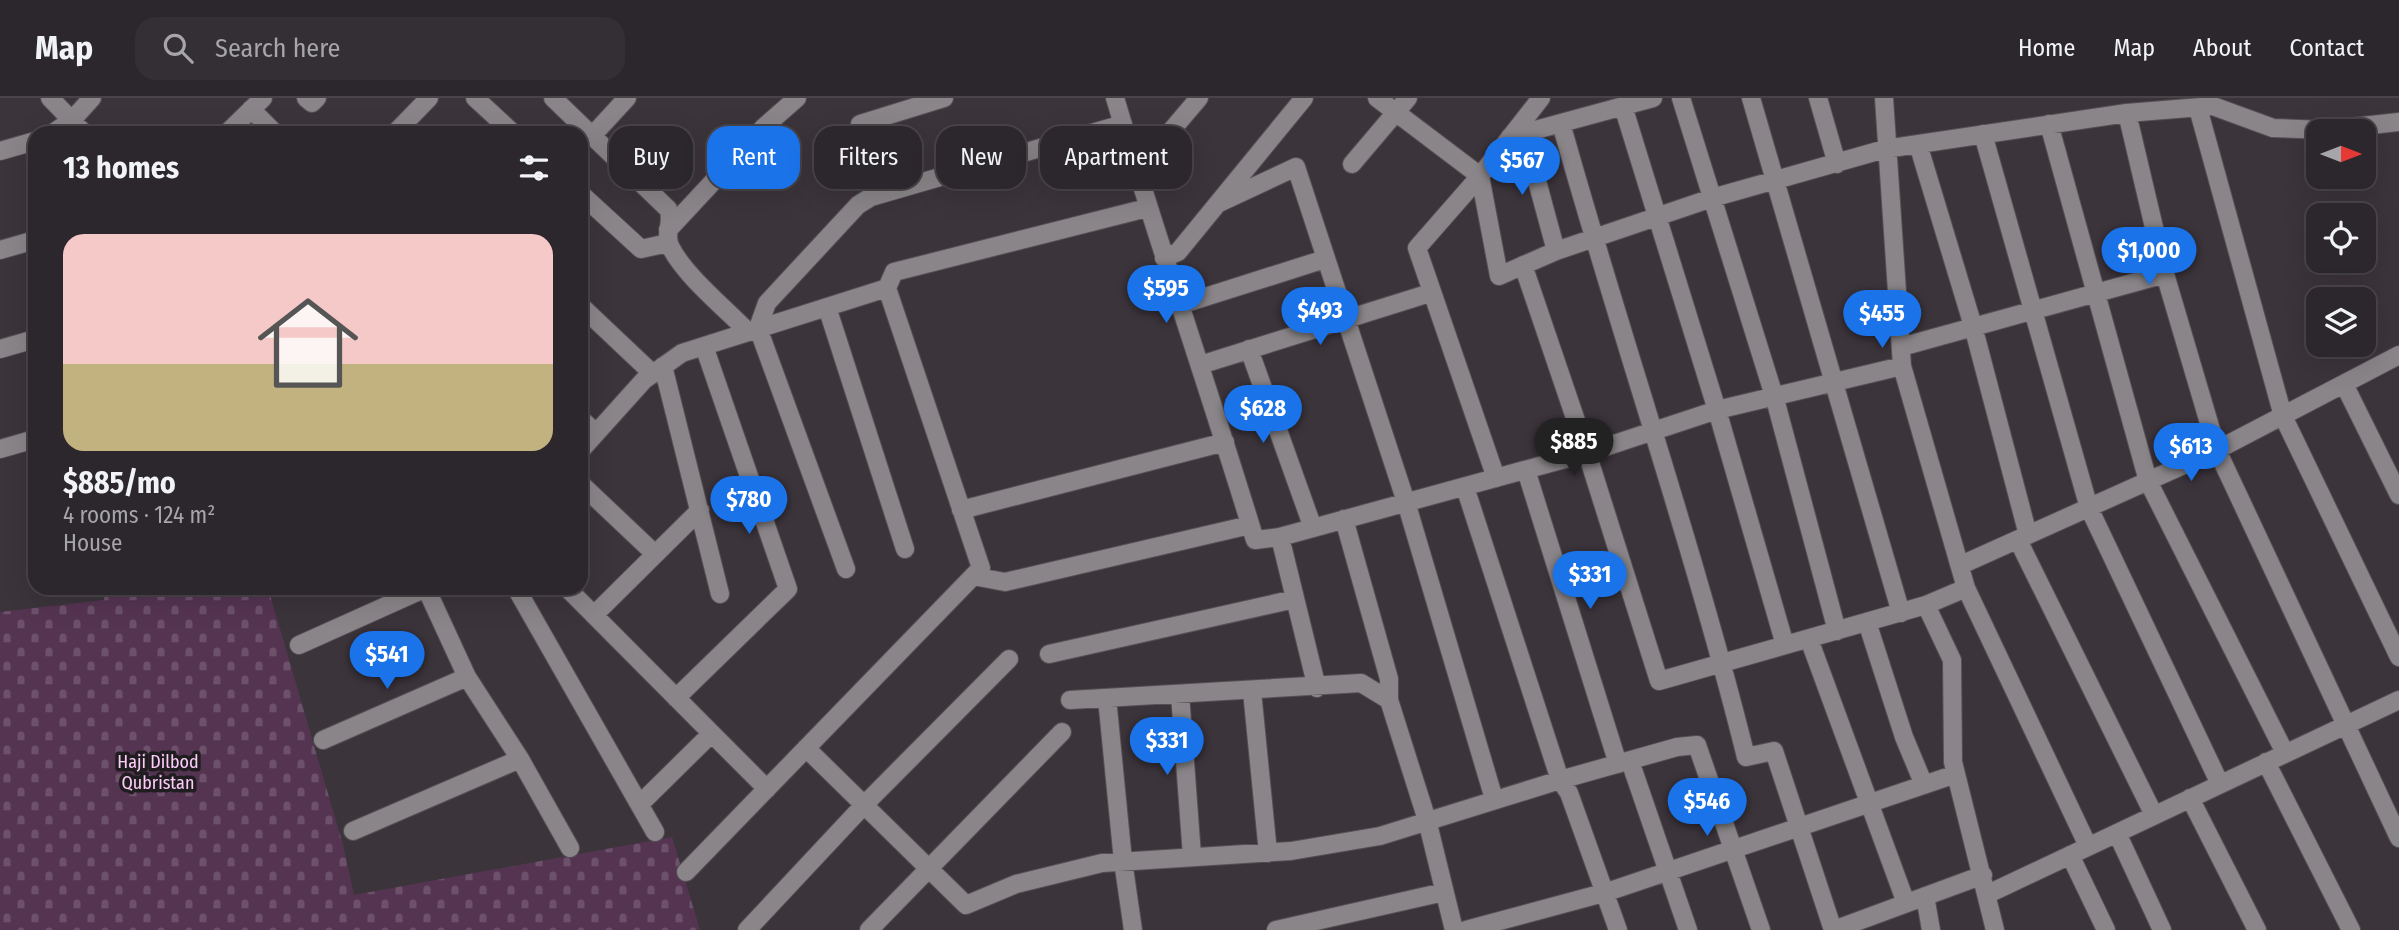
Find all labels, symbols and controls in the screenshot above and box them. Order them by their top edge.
search box [135,17,625,80]
text: Map [35,28,93,68]
icon: search [159,29,197,67]
text: Search here [215,33,340,64]
text: Home [2018,34,2075,62]
text: Map [2113,34,2155,62]
text: About [2193,34,2251,62]
text: Contact [2289,34,2364,62]
north arrow [2306,119,2376,189]
map controls [2306,119,2376,357]
chip: Buy [609,126,693,189]
chip: Rent [707,126,800,189]
chip: Filters [814,126,922,189]
chip: New [936,126,1026,189]
chip: Apartment [1040,126,1192,189]
pin: $567 [1481,138,1563,197]
text: $567 [1500,146,1544,174]
icon: filters [515,149,553,187]
text: 13 homes [63,150,179,186]
button: locate [2306,203,2376,273]
pin: $1,000 [2092,228,2206,287]
text: $1,000 [2118,236,2180,264]
pin: $595 [1125,266,1207,325]
text: $595 [1143,274,1189,302]
icon: home [245,280,371,406]
button: layers [2306,287,2376,357]
pin: $493 [1279,288,1361,347]
pin: $455 [1841,290,1923,350]
text: $493 [1297,296,1343,324]
text: $455 [1859,299,1905,327]
pin: $628 [1222,386,1304,445]
text: $628 [1240,394,1286,422]
pin: $885 [1533,418,1615,478]
pin: $613 [2150,424,2232,483]
text: $885 [1550,427,1598,455]
text: $613 [2170,432,2212,460]
text: $885/mo [63,465,176,501]
pin: $780 [708,476,790,536]
text: $780 [726,485,772,513]
text: 4 rooms · 124 m² [63,501,215,529]
text: House [63,529,122,557]
pin: $331 [1549,552,1631,611]
text: $331 [1569,560,1611,588]
pin: $541 [346,632,428,691]
text: $541 [366,640,408,668]
pin: $331 [1126,718,1208,777]
text: $331 [1146,726,1188,754]
park label: Haji Dilbod Qubristan [117,751,199,794]
pin: $546 [1666,778,1748,838]
text: $546 [1684,787,1730,815]

